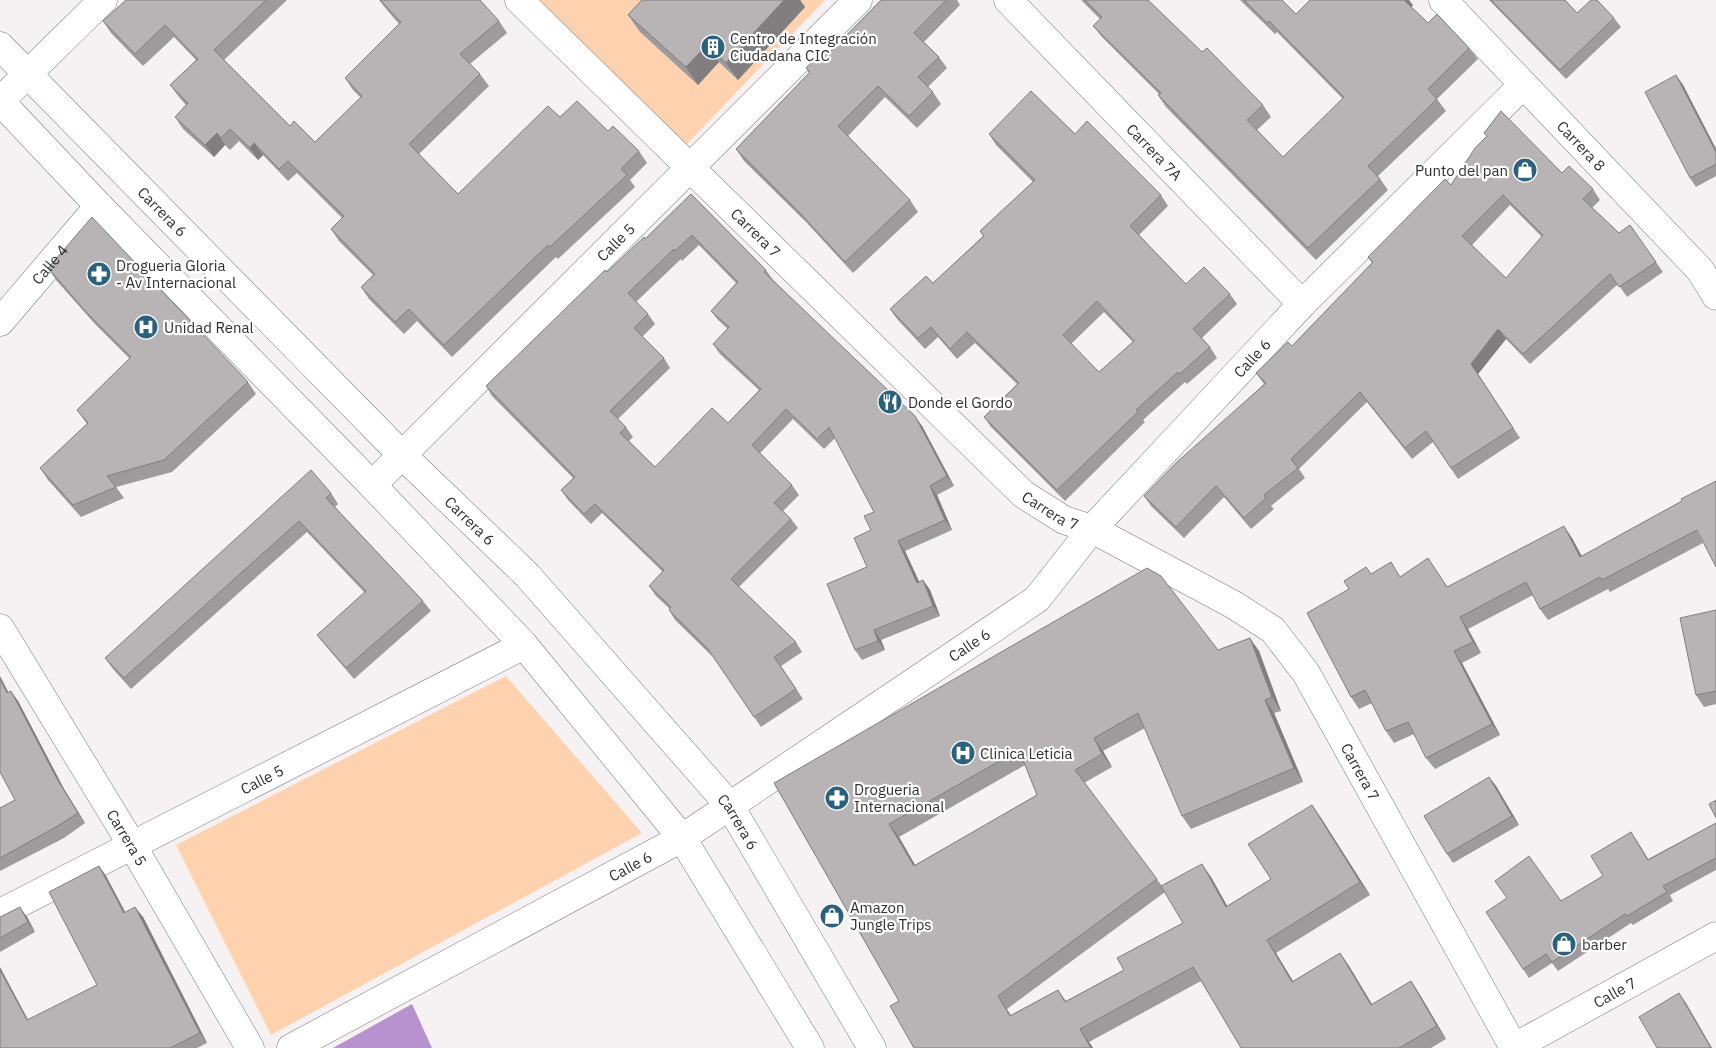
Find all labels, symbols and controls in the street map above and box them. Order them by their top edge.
place label: Centro de Integración Ciudadana CIC [730,29,877,65]
building icon: Centro de Integración Ciudadana CIC [700,34,726,60]
street label: Carrera 8 [1553,116,1610,175]
street label: Carrera 7A [1123,119,1187,184]
shop icon: Punto del pan [1512,157,1538,183]
place label: Punto del pan [1415,161,1508,180]
street label: Carrera 6 [134,182,191,240]
street label: Carrera 7 [727,204,785,261]
street label: Calle 5 [592,219,639,265]
street label: Calle 4 [27,240,72,288]
place label: Drogueria Gloria - Av Internacional [116,256,236,292]
pharmacy icon: Drogueria Gloria - Av Internacional [86,261,112,287]
hospital icon: Unidad Renal [133,314,159,340]
place label: Unidad Renal [164,318,254,337]
street label: Calle 6 [1229,334,1275,381]
restaurant icon: Donde el Gordo [877,389,903,415]
place label: Donde el Gordo [908,393,1013,412]
street label: Carrera 7 [1019,487,1081,534]
street label: Carrera 6 [441,492,499,549]
street label: Calle 6 [945,624,994,665]
hospital icon: Clinica Leticia [950,740,976,766]
street label: Carrera 7 [1337,740,1384,804]
place label: Clinica Leticia [980,744,1072,763]
street label: Calle 5 [237,760,287,798]
place label: Drogueria Internacional [854,780,944,816]
pharmacy icon: Drogueria Internacional [824,785,850,811]
street label: Carrera 6 [714,790,763,853]
street label: Carrera 5 [103,806,151,869]
street label: Calle 6 [605,847,655,885]
place label: Amazon Jungle Trips [850,898,932,934]
shop icon: Amazon Jungle Trips [819,903,845,929]
shop icon: barber [1551,931,1577,957]
place label: barber [1582,935,1627,954]
street label: Calle 7 [1590,972,1639,1011]

